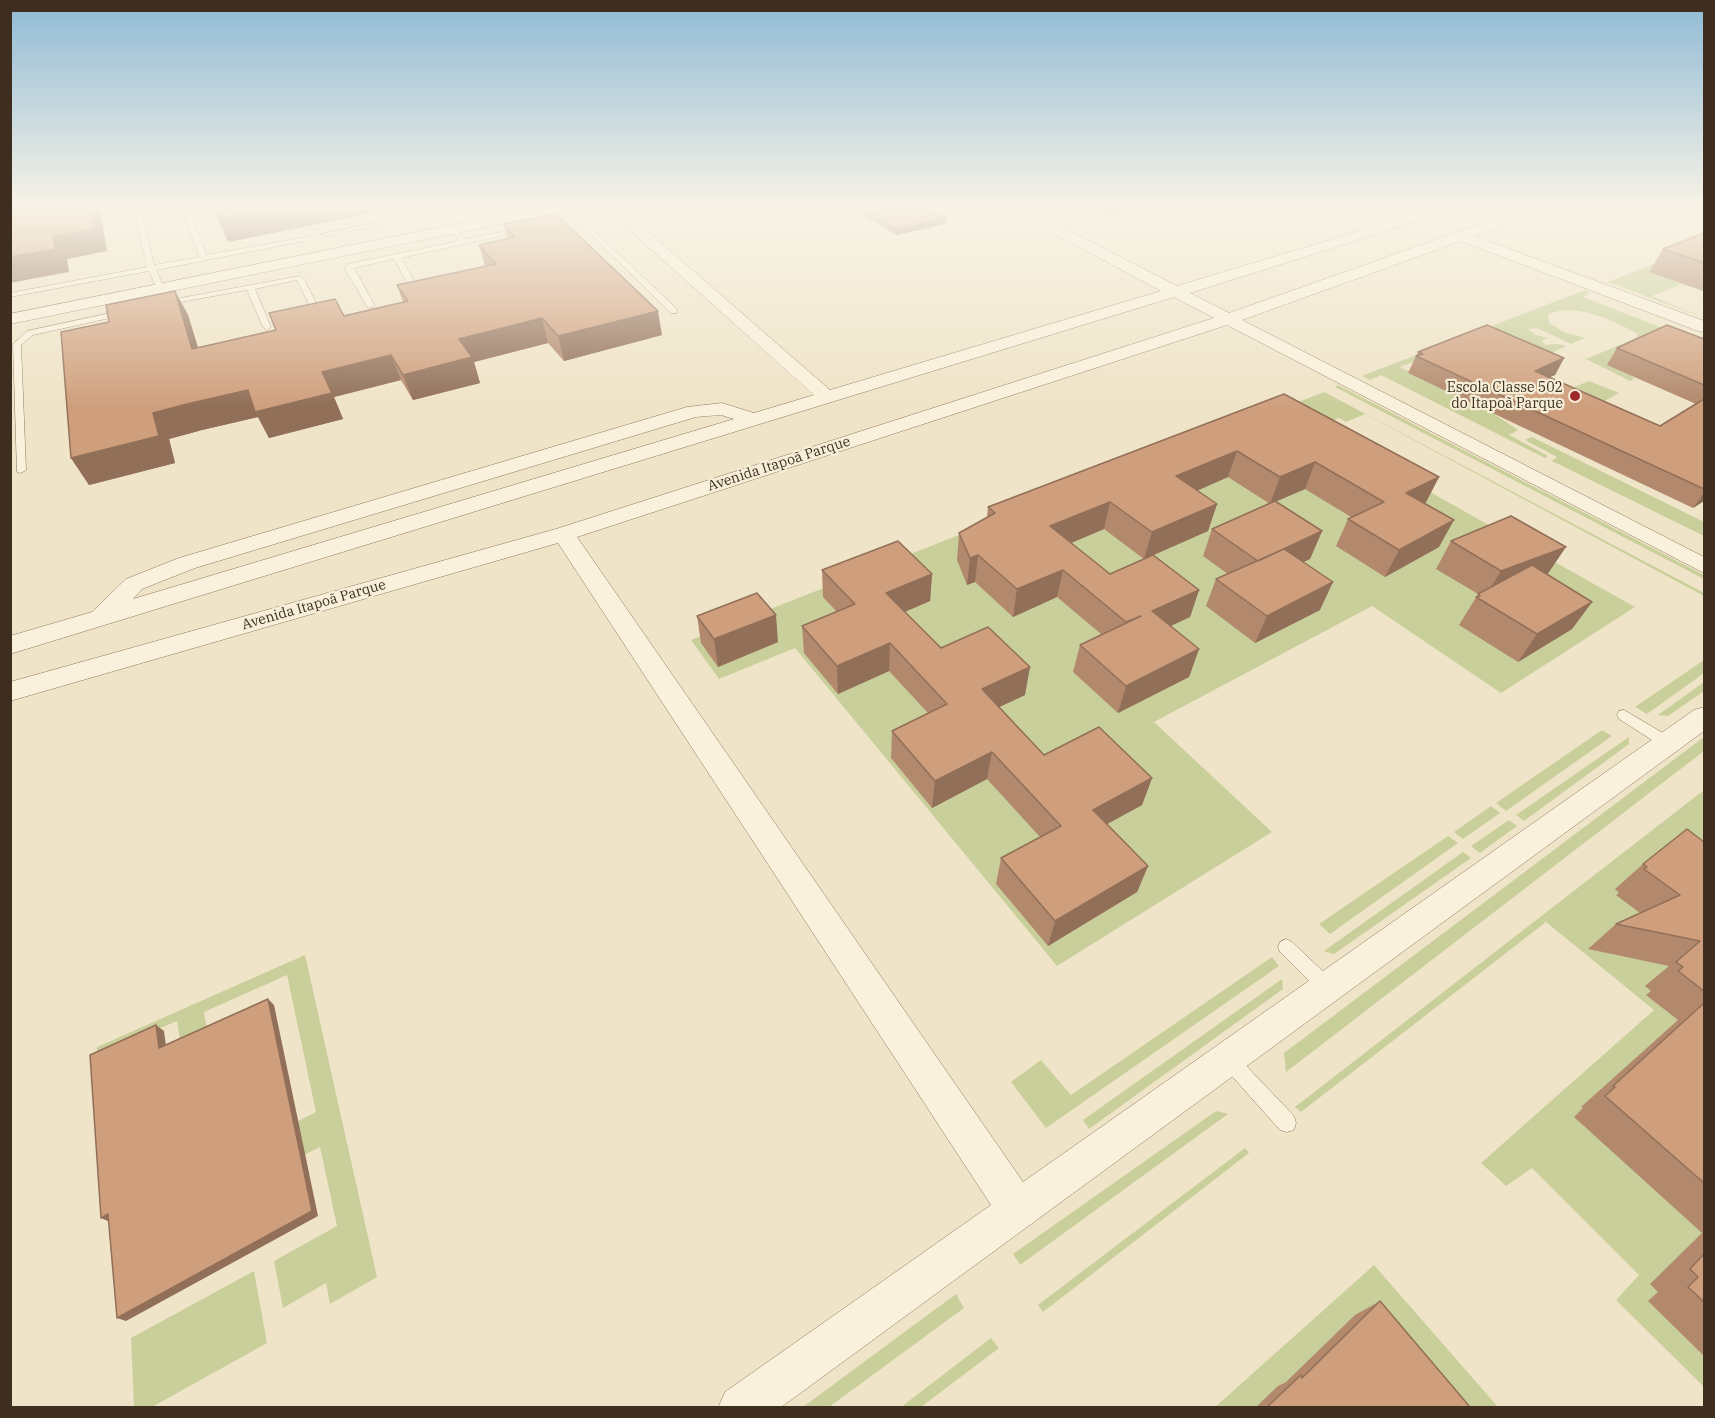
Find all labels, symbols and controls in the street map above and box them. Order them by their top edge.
place label: Escola Classe 502 do Itapoã Parque [1447,380,1563,412]
marker: Escola Classe 502 do Itapoã Parque [1568,389,1582,403]
street label: Avenida Itapoã Parque [706,433,852,495]
street label: Avenida Itapoã Parque [240,576,388,634]

